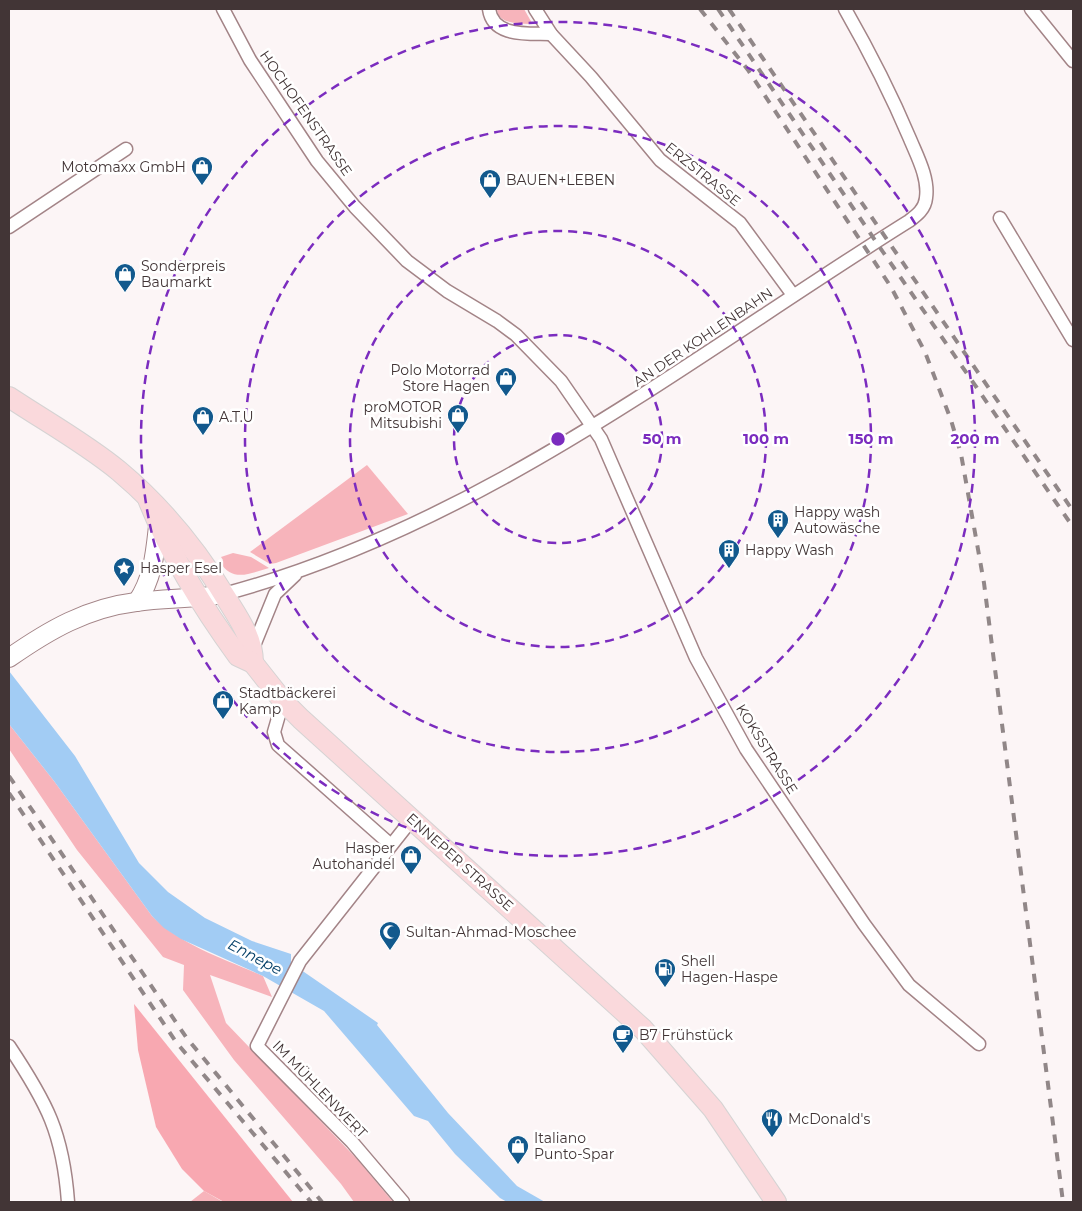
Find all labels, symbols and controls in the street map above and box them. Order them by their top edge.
street label: HOCHOFENSTRASSE [256,47,356,179]
street label: ERZSTRASSE [662,138,744,210]
shop icon: Motomaxx GmbH [190,155,214,186]
place label: Motomaxx GmbH [61,158,186,176]
shop icon: BAUEN+LEBEN [478,168,502,199]
place label: BAUEN+LEBEN [506,171,615,189]
place label: Sonderpreis Baumarkt [141,257,225,291]
shop icon: Sonderpreis Baumarkt [113,262,137,293]
street label: AN DER KOHLENBAHN [630,284,776,390]
place label: Polo Motorrad Store Hagen [390,361,490,395]
shop icon: Polo Motorrad Store Hagen [494,366,518,397]
place label: proMOTOR Mitsubishi [364,398,442,432]
shop icon: proMOTOR Mitsubishi [446,403,470,434]
shop icon: A.T.U [191,405,215,436]
place label: A.T.U [219,408,254,426]
text: 50 m [642,429,682,448]
text: 100 m [743,429,789,448]
text: 150 m [849,429,893,448]
text: 200 m [950,429,1000,448]
centre of rings [549,430,567,448]
place label: Happy wash Autowäsche [794,503,880,537]
building icon: Happy wash Autowäsche [766,508,790,539]
building icon: Happy Wash [717,538,741,569]
place label: Happy Wash [745,541,834,559]
place icon: Hasper Esel [112,556,136,587]
place label: Hasper Esel [140,559,222,577]
place label: Stadtbäckerei Kamp [239,684,336,718]
shop icon: Stadtbäckerei Kamp [211,689,235,720]
street label: KOKSSTRASSE [732,701,802,797]
street label: ENNEPER STRASSE [403,809,517,915]
place label: Hasper Autohandel [313,839,395,873]
shop icon: Hasper Autohandel [399,844,423,875]
mosque icon: Sultan-Ahmad-Moschee [378,920,402,951]
place label: Sultan-Ahmad-Moschee [406,923,577,941]
water label: Ennepe [225,934,286,979]
place label: Shell Hagen-Haspe [681,952,778,986]
fuel station icon: Shell Hagen-Haspe [653,957,677,988]
cafe icon: B7 Frühstück [611,1023,635,1054]
place label: B7 Frühstück [639,1026,733,1044]
street label: IM MÜHLENWERT [269,1036,371,1142]
restaurant icon: McDonald's [760,1107,784,1138]
place label: McDonald's [788,1110,870,1128]
place label: Italiano Punto-Spar [534,1129,615,1163]
shop icon: Italiano Punto-Spar [506,1134,530,1165]

